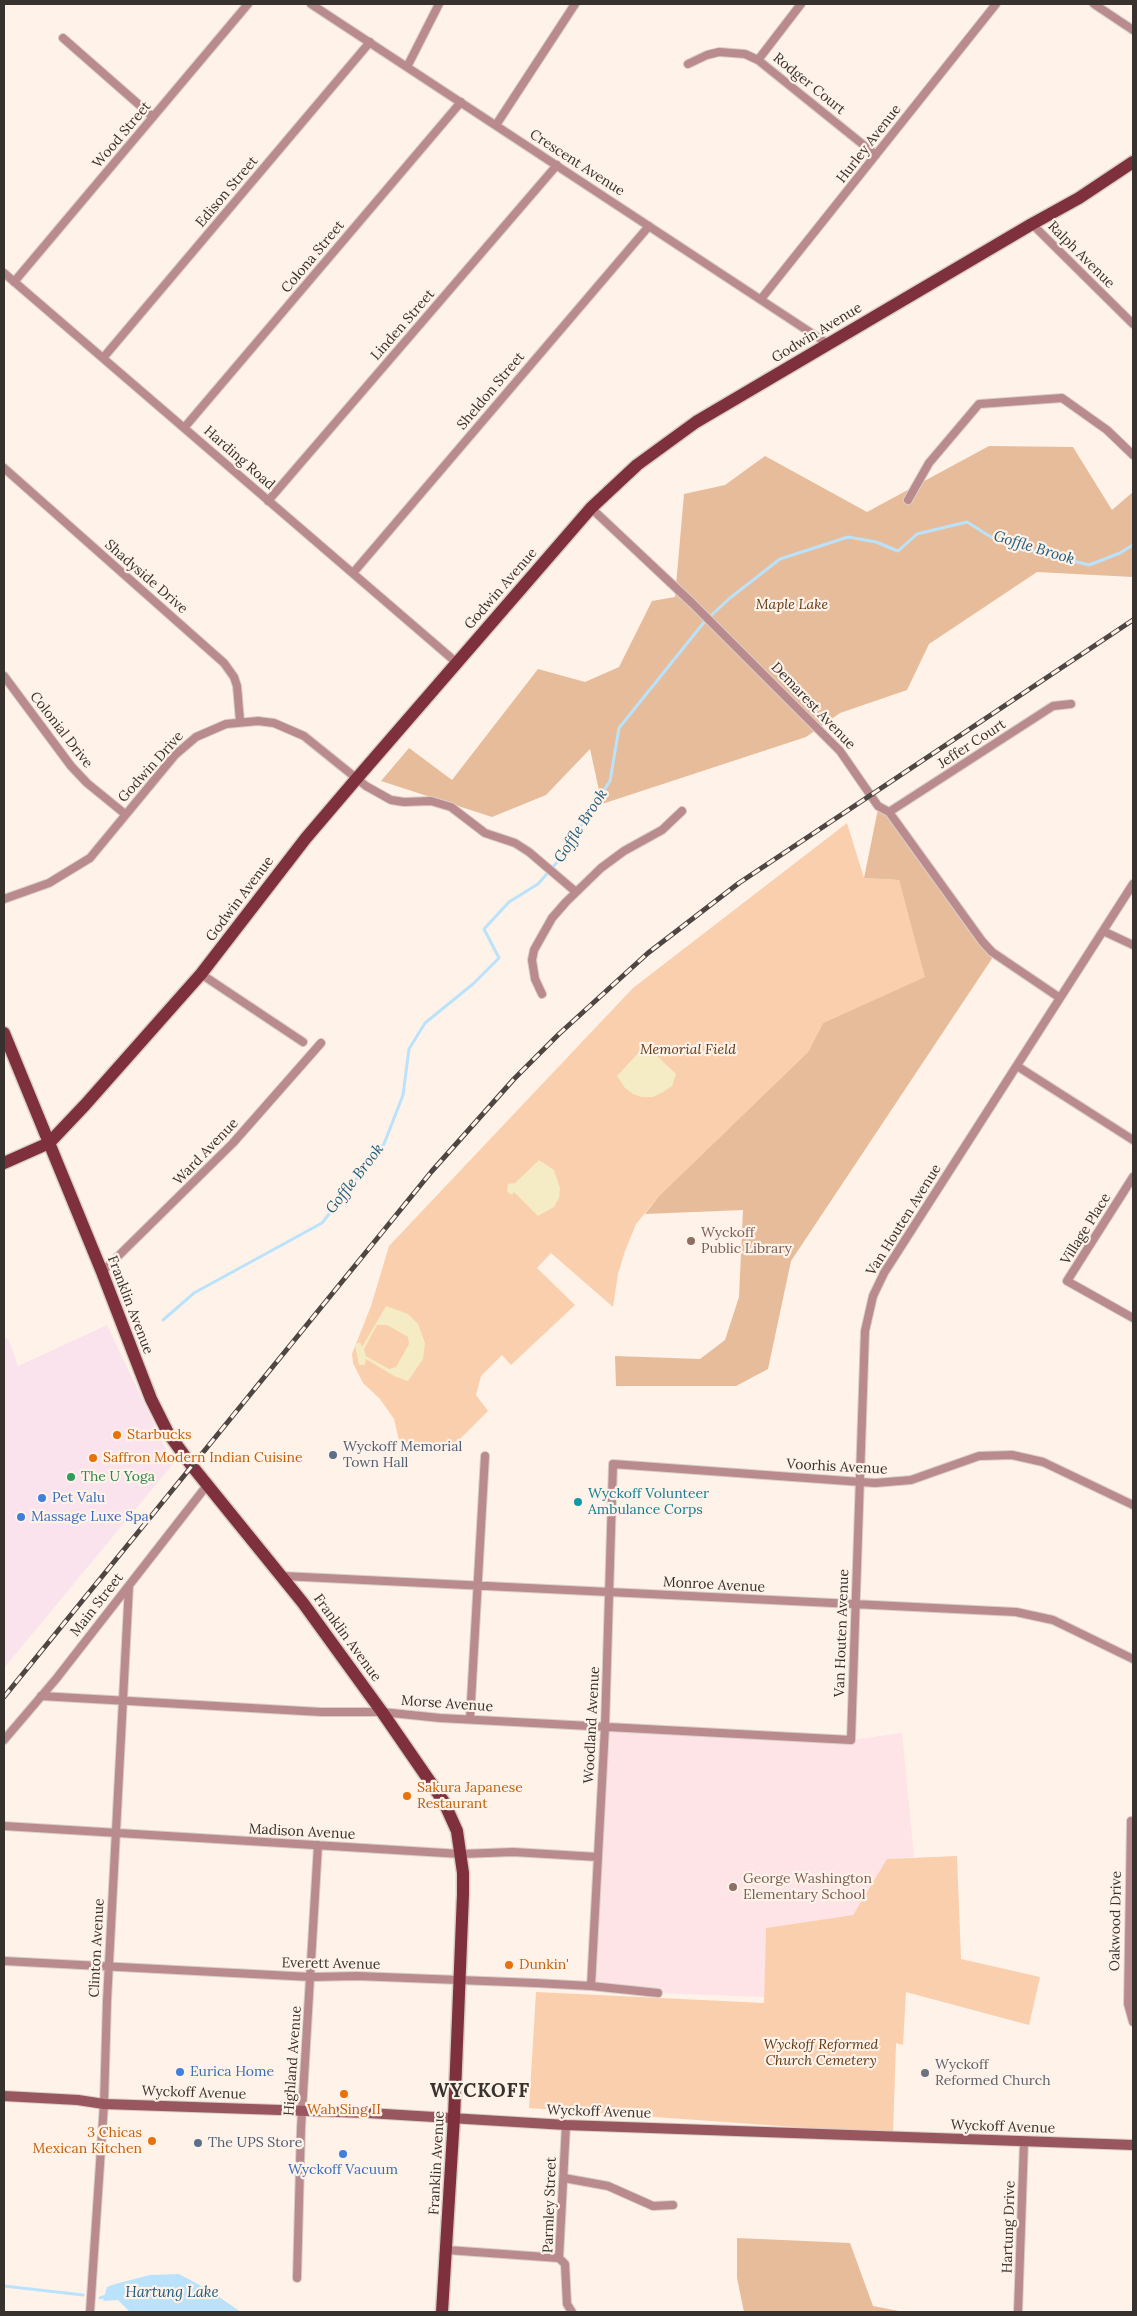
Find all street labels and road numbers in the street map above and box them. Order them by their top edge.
street label: Rodger Court [769,50,849,118]
street label: Wood Street [89,98,155,172]
street label: Hurley Avenue [833,101,905,187]
street label: Crescent Avenue [526,126,628,200]
street label: Edison Street [192,153,262,231]
street label: Colona Street [278,217,348,297]
street label: Ralph Avenue [1044,218,1118,292]
street label: Linden Street [368,286,438,364]
street label: Godwin Avenue [769,300,865,366]
street label: Sheldon Street [454,349,528,433]
street label: Harding Road [200,423,278,493]
street label: Shadyside Drive [101,536,191,618]
street label: Godwin Avenue [461,545,541,633]
street label: Demarest Avenue [767,659,859,753]
street label: Colonial Drive [26,689,96,771]
street label: Jeffer Court [935,716,1009,772]
street label: Godwin Drive [115,728,187,806]
street label: Godwin Avenue [203,853,277,945]
street label: Ward Avenue [170,1115,242,1189]
street label: Van Houten Avenue [863,1161,945,1279]
street label: Village Place [1057,1190,1115,1268]
street label: Franklin Avenue [103,1253,157,1357]
street label: Voorhis Avenue [786,1456,888,1478]
street label: Van Houten Avenue [831,1569,853,1697]
street label: Main Street [67,1570,127,1640]
street label: Monroe Avenue [662,1574,766,1596]
street label: Franklin Avenue [310,1591,384,1685]
street label: Woodland Avenue [581,1666,603,1784]
street label: Morse Avenue [400,1692,494,1716]
street label: Madison Avenue [248,1821,356,1843]
street label: Oakwood Drive [1107,1871,1125,1971]
street label: Clinton Avenue [86,1898,108,1998]
street label: Everett Avenue [281,1955,381,1973]
street label: Highland Avenue [281,2005,305,2117]
street label: Wyckoff Avenue [141,2083,247,2103]
street label: Wyckoff Avenue [546,2102,652,2122]
street label: Franklin Avenue [426,2111,448,2215]
street label: Wyckoff Avenue [950,2117,1056,2137]
street label: Parmley Street [540,2157,560,2253]
street label: Hartung Drive [999,2180,1019,2274]

